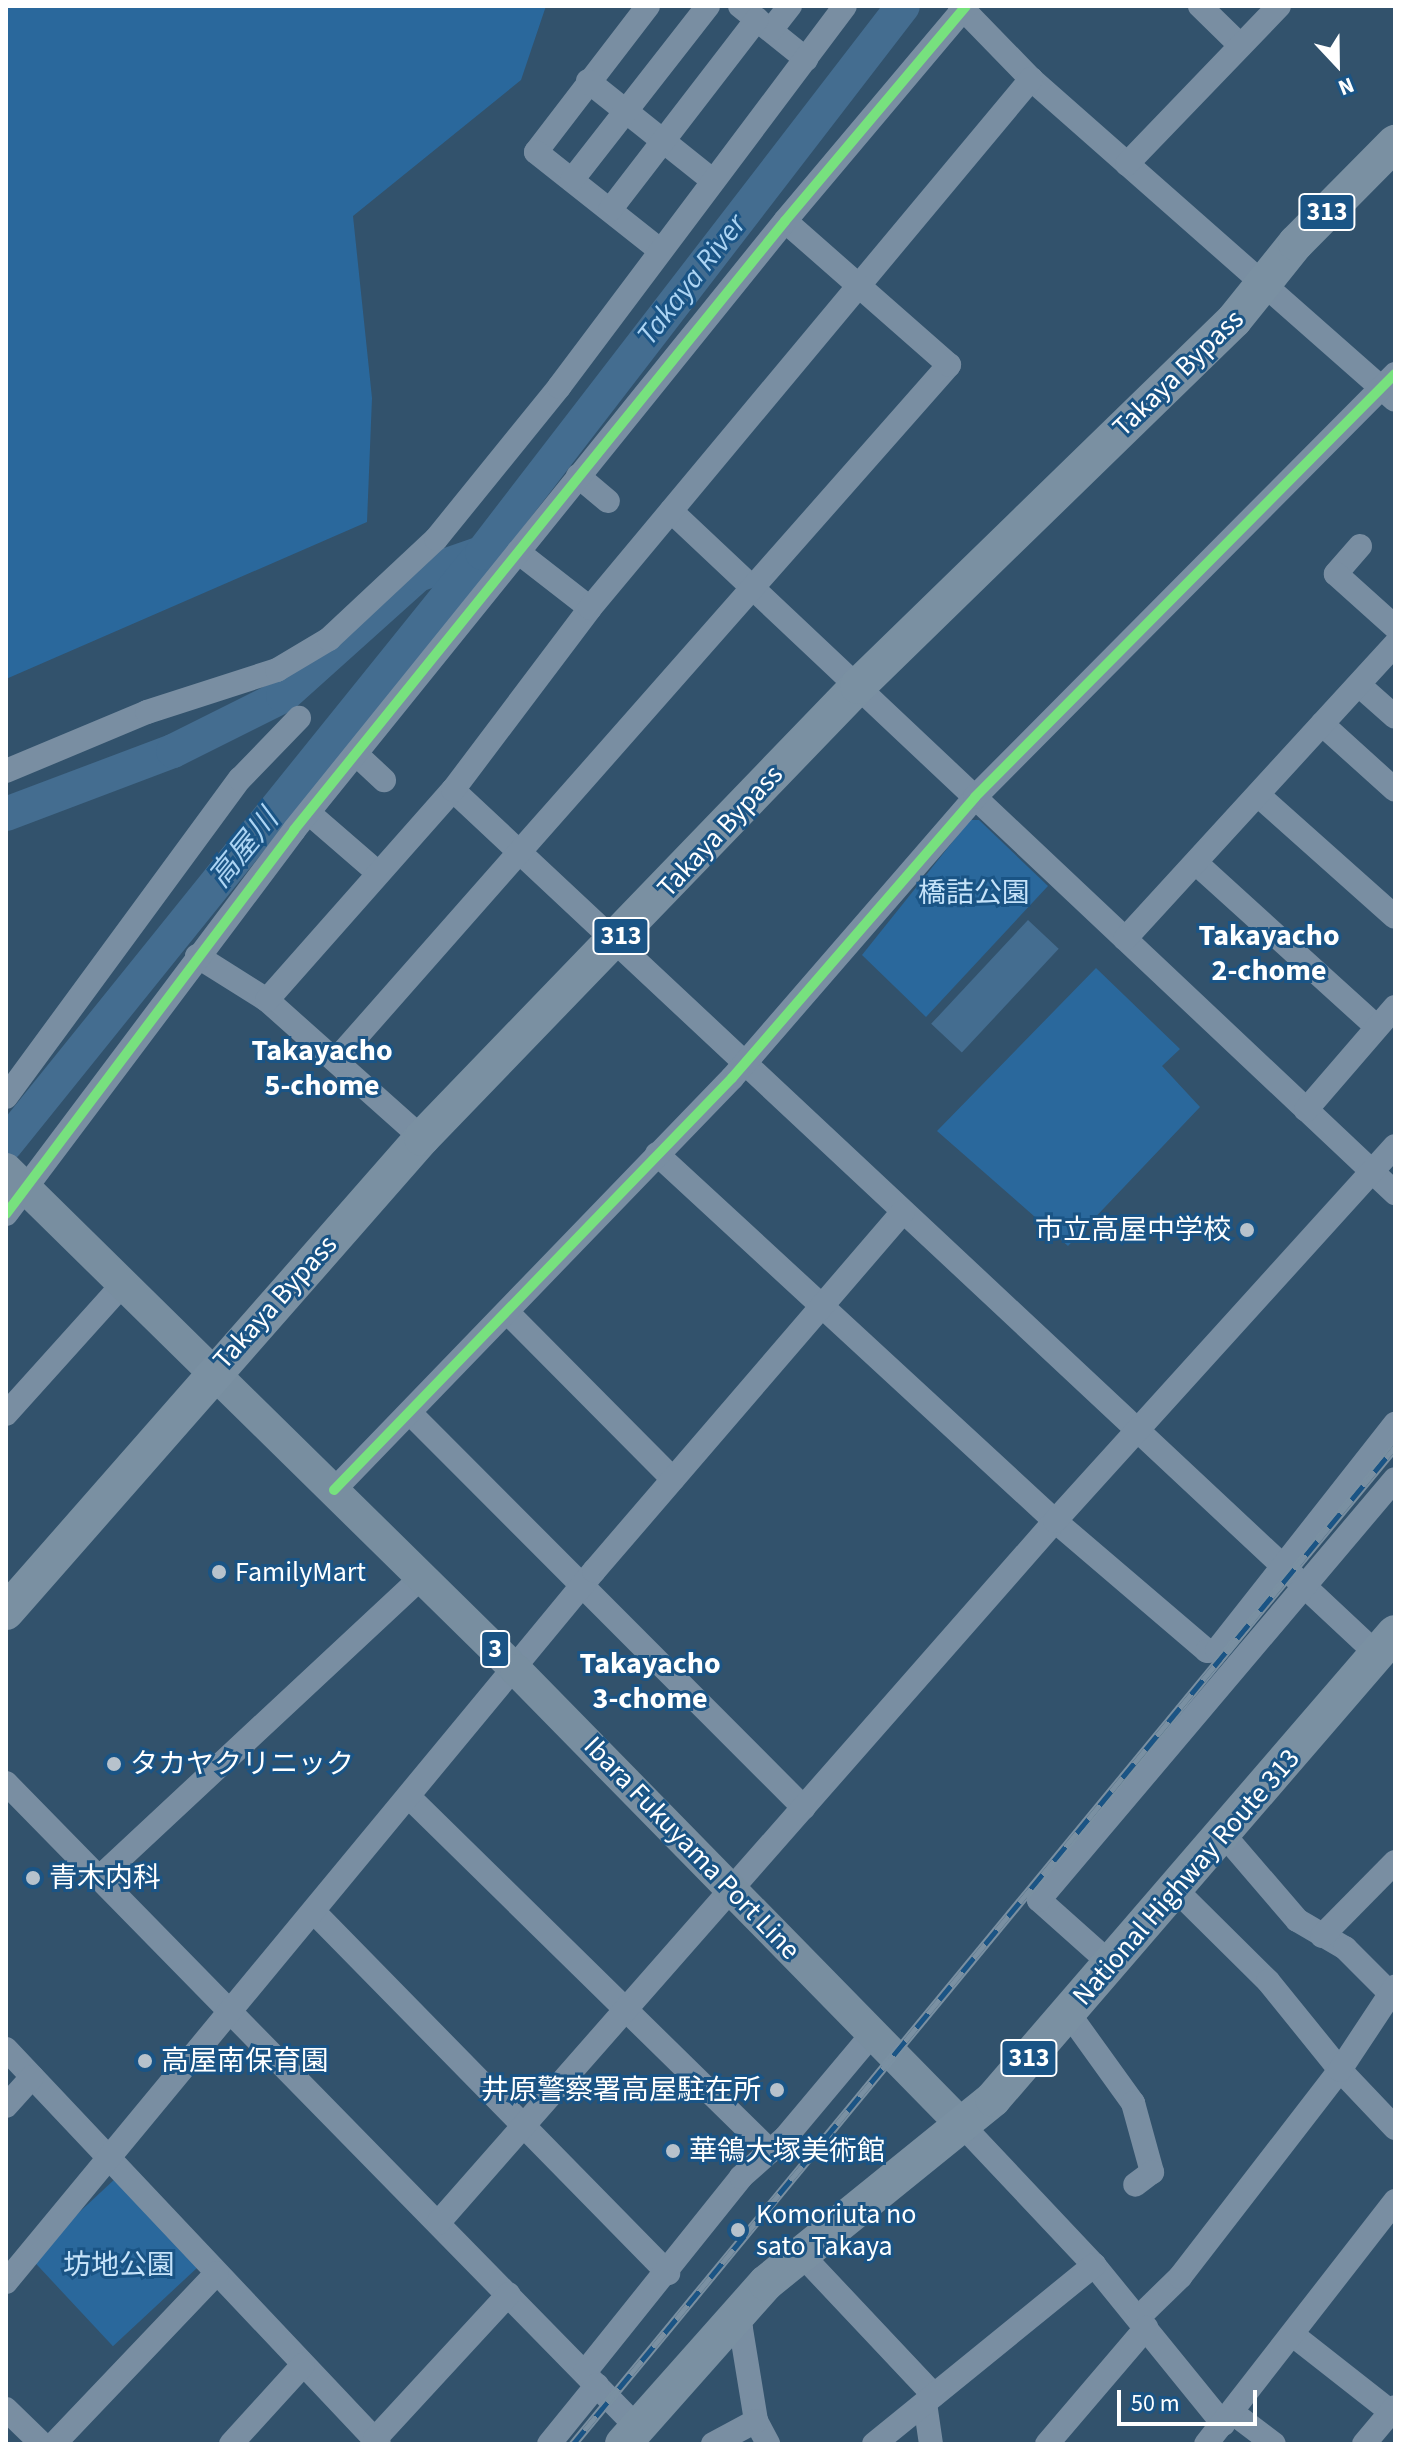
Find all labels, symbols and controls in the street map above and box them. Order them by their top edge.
north arrow [1297,24,1377,104]
text: N [1333,69,1359,104]
road number: 313 [1297,190,1357,234]
water label: Takaya River [630,207,754,353]
street label: Takaya Bypass [1106,302,1250,444]
street label: Takaya Bypass [650,758,790,904]
water label: 高屋川 [202,803,286,895]
park label: 橋詰公園 [918,876,1030,910]
road number: 313 [591,914,651,958]
district label: Takayacho 2-chome [1198,918,1340,988]
district label: Takayacho 5-chome [251,1033,393,1104]
place label: 市立高屋中学校 [1035,1213,1231,1247]
marker: 市立高屋中学校 [1238,1221,1256,1239]
street label: Takaya Bypass [206,1228,344,1376]
place label: FamilyMart [235,1555,366,1589]
marker: FamilyMart [210,1563,228,1581]
road number: 3 [479,1627,511,1671]
district label: Takayacho 3-chome [579,1646,721,1716]
street label: Ibara Fukuyama Port Line [577,1729,807,1967]
street label: National Highway Route 313 [1065,1742,1307,2012]
place label: タカヤクリニック [130,1747,354,1781]
marker: タカヤクリニック [105,1755,123,1773]
place label: 青木内科 [49,1861,161,1895]
marker: 青木内科 [24,1869,42,1887]
road number: 313 [999,2036,1059,2080]
place label: 高屋南保育園 [161,2044,329,2078]
marker: 高屋南保育園 [136,2052,154,2070]
place label: 井原警察署高屋駐在所 [481,2073,761,2107]
marker: 井原警察署高屋駐在所 [768,2081,786,2099]
place label: 華鴒大塚美術館 [689,2134,885,2168]
marker: 華鴒大塚美術館 [664,2142,682,2160]
place label: Komoriuta no sato Takaya [756,2197,916,2263]
marker: Komoriuta no sato Takaya [727,2219,749,2241]
park label: 坊地公園 [63,2248,175,2282]
scale bar [1121,2374,1261,2424]
text: 50 m [1131,2386,1180,2421]

